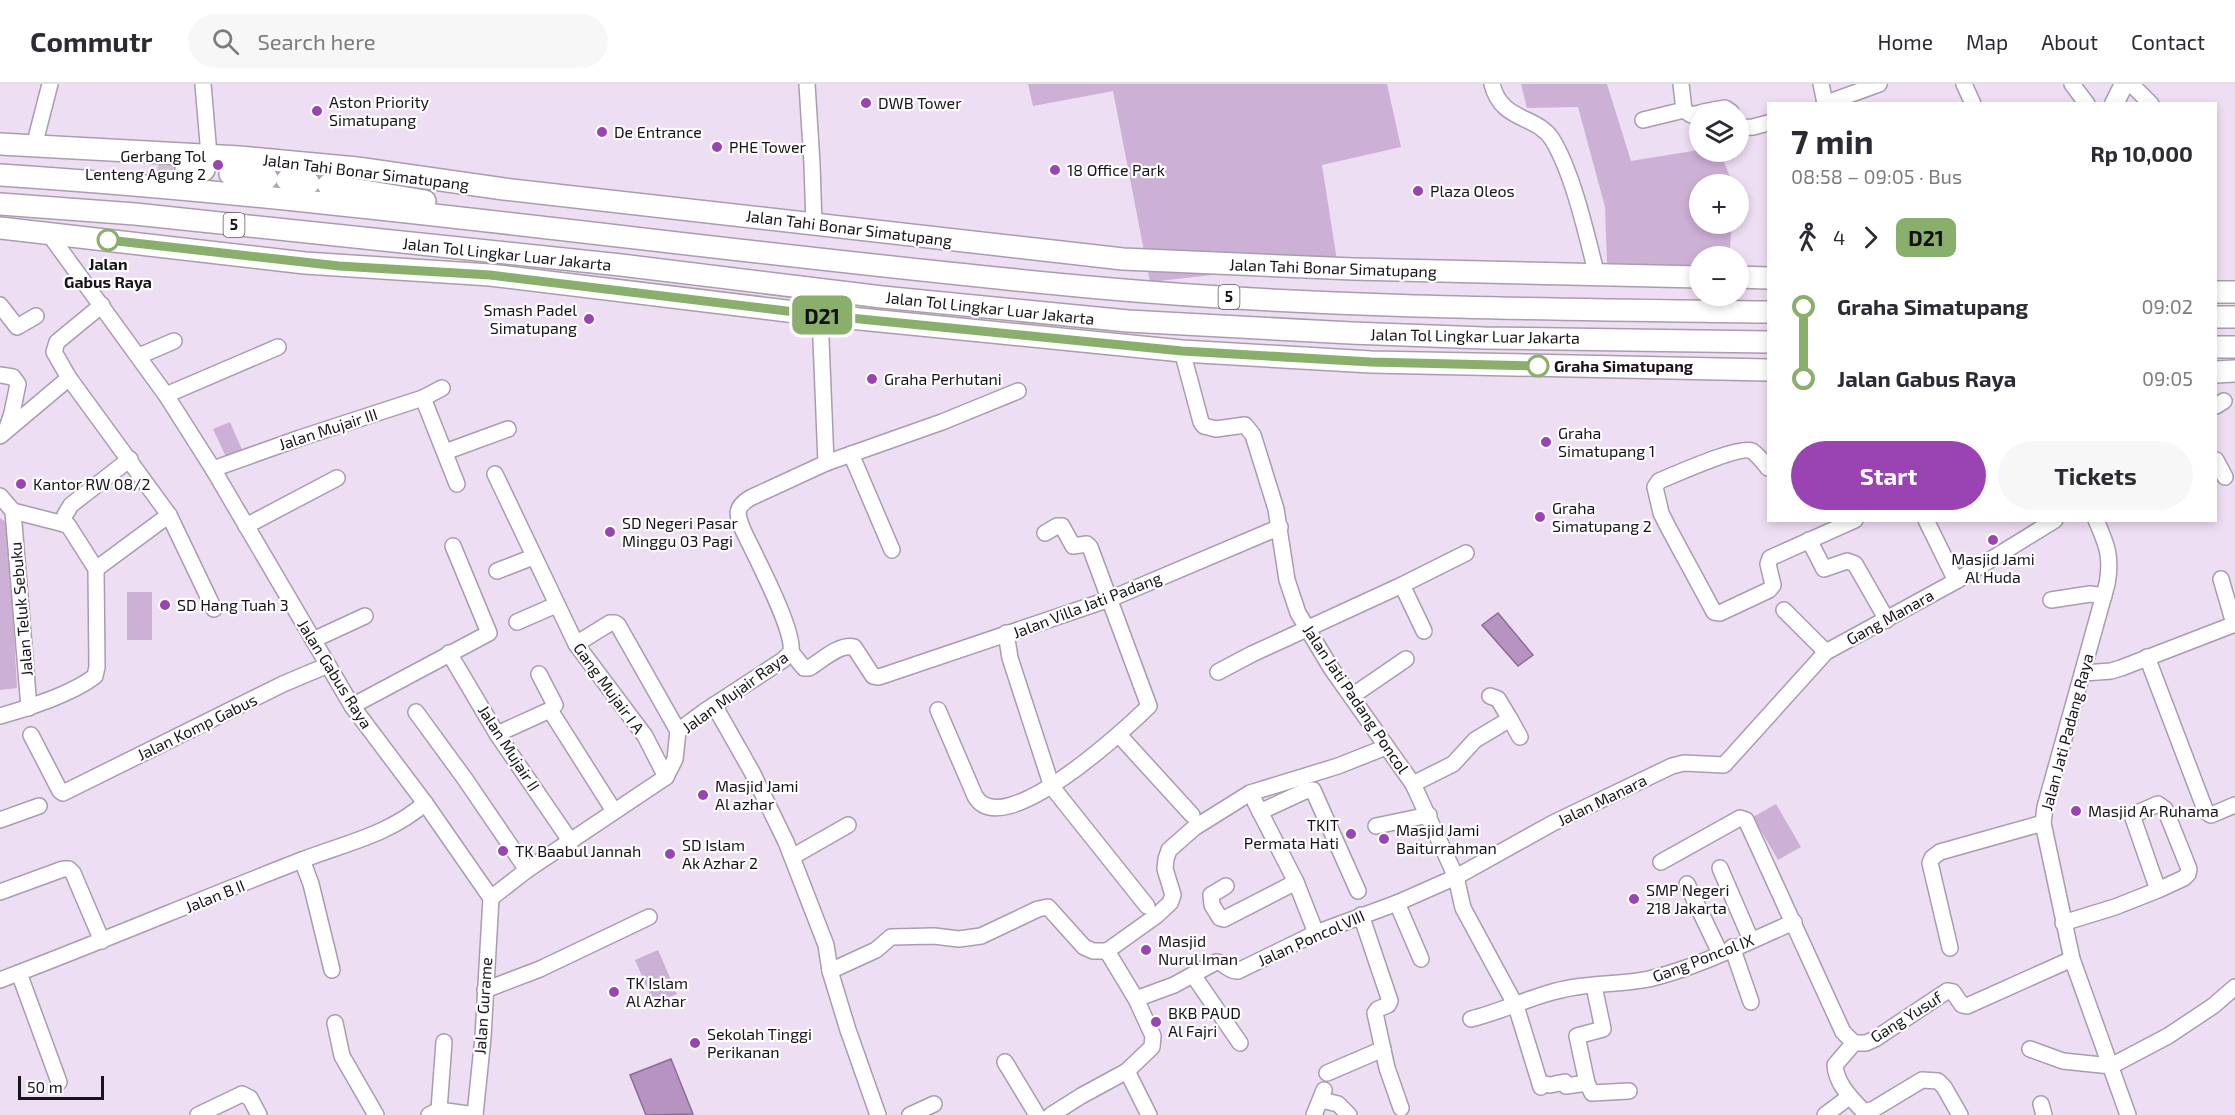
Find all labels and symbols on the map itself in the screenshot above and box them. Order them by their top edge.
place label: Aston Priority Simatupang [329,92,430,129]
place label: DWB Tower [878,93,962,112]
marker: DWB Tower [859,96,873,110]
marker: Aston Priority Simatupang [310,104,324,118]
place label: De Entrance [614,122,702,141]
marker: De Entrance [595,125,609,139]
place label: PHE Tower [729,137,807,156]
marker: PHE Tower [710,140,724,154]
place label: Gerbang Tol Lenteng Agung 2 [85,146,206,183]
street label: Jalan Tahi Bonar Simatupang [262,149,470,194]
marker: Gerbang Tol Lenteng Agung 2 [211,158,225,172]
place label: 18 Office Park [1067,160,1165,179]
marker: 18 Office Park [1048,163,1062,177]
place label: Plaza Oleos [1430,181,1515,200]
marker: Plaza Oleos [1411,184,1425,198]
street label: Jalan Tahi Bonar Simatupang [745,205,953,250]
road number: 5 [224,213,244,237]
marker: Jalan Gabus Raya [97,229,119,251]
street label: Jalan Tol Lingkar Luar Jakarta [402,233,612,274]
place label: Jalan Gabus Raya [64,254,152,292]
street label: Jalan Tahi Bonar Simatupang [1229,254,1437,281]
road number: 5 [1218,285,1240,309]
street label: Jalan Tol Lingkar Luar Jakarta [885,287,1095,328]
line badge: D21 [788,296,856,334]
place label: Smash Padel Simatupang [484,300,577,337]
marker: Smash Padel Simatupang [582,312,596,326]
street label: Jalan Tol Lingkar Luar Jakarta [1370,324,1580,347]
marker: Graha Simatupang [1527,355,1549,377]
place label: Graha Simatupang [1554,356,1694,375]
place label: Graha Perhutani [884,369,1002,388]
marker: Graha Perhutani [865,372,879,386]
street label: Jalan Mujair III [276,404,380,454]
place label: Graha Simatupang 1 [1558,423,1655,460]
marker: Graha Simatupang 1 [1539,435,1553,449]
place label: Kantor RW 08/2 [33,474,150,493]
marker: Kantor RW 08/2 [14,477,28,491]
place label: Graha Simatupang 2 [1552,498,1652,535]
marker: Graha Simatupang 2 [1533,510,1547,524]
place label: SD Negeri Pasar Minggu 03 Pagi [622,513,739,550]
marker: SD Negeri Pasar Minggu 03 Pagi [603,525,617,539]
marker: Masjid Jami Al Huda [1986,533,2000,547]
street label: Jalan Teluk Sebuku [5,541,36,677]
place label: Masjid Jami Al Huda [1951,549,2035,586]
street label: Jalan Villa Jati Padang [1010,567,1164,642]
street label: Gang Manara [1843,585,1937,648]
place label: SD Hang Tuah 3 [177,595,289,614]
marker: SD Hang Tuah 3 [158,598,172,612]
street label: Jalan Gabus Raya [294,616,377,732]
street label: Jalan Jati Padang Poncol [1300,621,1413,777]
street label: Gang Mujair I A [569,639,649,737]
street label: Jalan Mujair Raya [678,647,792,737]
street label: Jalan Jati Padang Raya [2036,651,2097,813]
street label: Jalan Komp Gabus [134,689,260,764]
street label: Jalan Mujair II [474,701,544,795]
street label: Jalan Manara [1554,770,1649,829]
place label: Masjid Jami Al azhar [715,776,799,813]
marker: Masjid Jami Al azhar [696,788,710,802]
place label: Masjid Ar Ruhama [2088,801,2219,821]
marker: Masjid Ar Ruhama [2069,804,2083,818]
place label: TKIT Permata Hati [1244,815,1339,852]
place label: Masjid Jami Baiturrahman [1396,820,1497,857]
marker: TKIT Permata Hati [1344,827,1358,841]
marker: Masjid Jami Baiturrahman [1377,832,1391,846]
place label: SD Islam Ak Azhar 2 [682,835,758,872]
place label: TK Baabul Jannah [515,841,641,860]
marker: TK Baabul Jannah [496,844,510,858]
marker: SD Islam Ak Azhar 2 [663,847,677,861]
street label: Jalan B II [182,875,247,916]
place label: SMP Negeri 218 Jakarta [1646,880,1729,917]
marker: SMP Negeri 218 Jakarta [1627,892,1641,906]
street label: Jalan Poncol VIII [1254,905,1367,970]
street label: Gang Poncol IX [1649,929,1756,986]
place label: Masjid Nurul Iman [1158,931,1238,968]
marker: Masjid Nurul Iman [1139,943,1153,957]
street label: Jalan Gurame [470,957,495,1055]
place label: TK Islam Al Azhar [626,973,688,1010]
marker: TK Islam Al Azhar [607,985,621,999]
street label: Gang Yusuf [1866,987,1946,1046]
place label: BKB PAUD Al Fajri [1168,1003,1241,1041]
marker: BKB PAUD Al Fajri [1149,1015,1163,1029]
place label: Sekolah Tinggi Perikanan [707,1024,812,1061]
marker: Sekolah Tinggi Perikanan [688,1036,702,1050]
scale bar [18,1073,104,1100]

